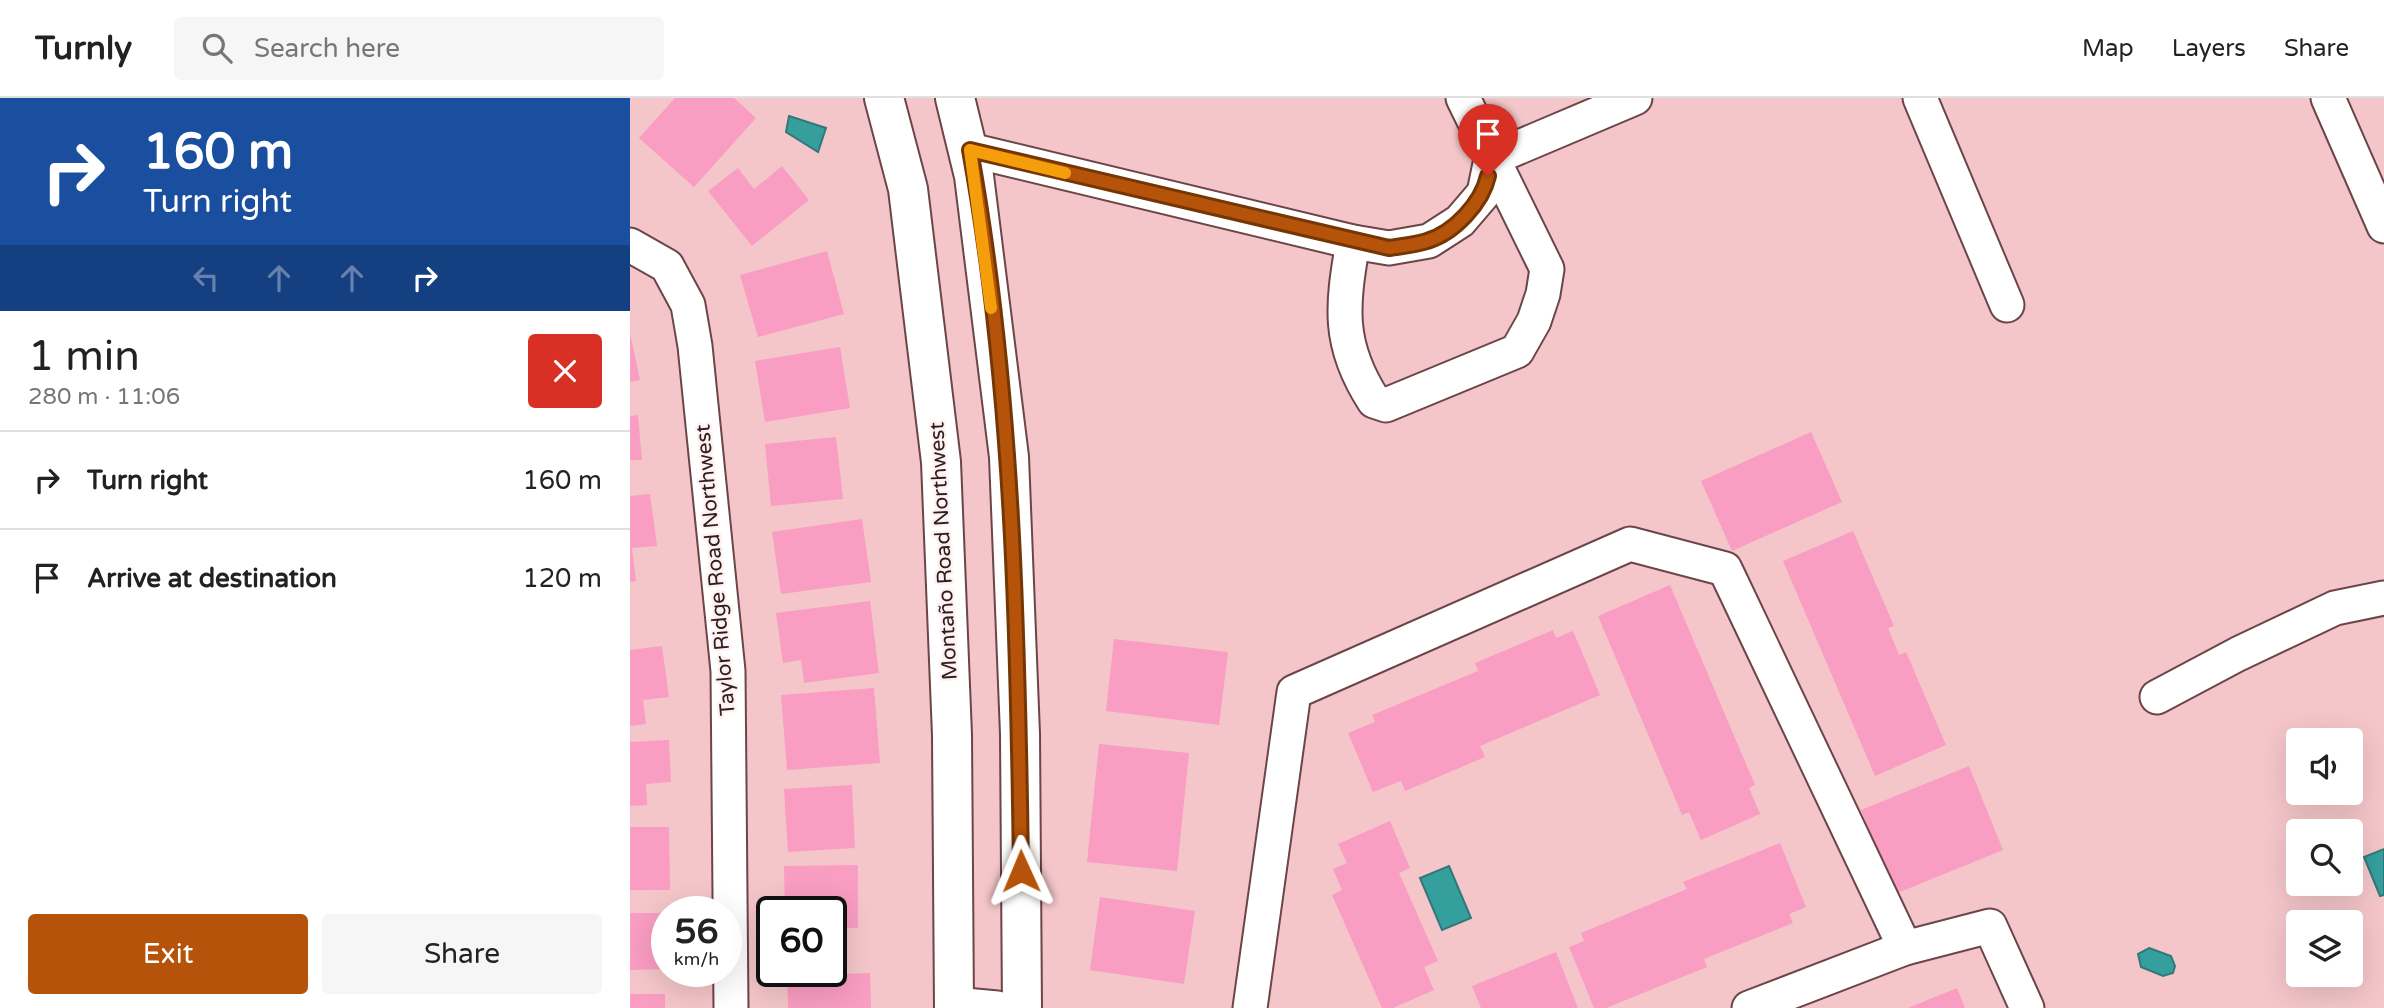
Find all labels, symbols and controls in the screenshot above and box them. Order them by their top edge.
search box [174,17,664,80]
text: Turnly [35,29,132,68]
icon: search [198,29,236,67]
text: Search here [254,33,400,64]
text: Map [2082,34,2134,63]
text: Layers [2172,34,2246,63]
text: Share [2284,34,2349,63]
pin [1458,104,1518,176]
icon: arrive [1469,115,1507,153]
text: 160 m [143,123,293,182]
icon: right [28,126,119,217]
text: Turn right [143,183,292,221]
icon: left [187,259,225,297]
icon: ahead [260,259,298,297]
icon: ahead [333,259,371,297]
icon: right [406,259,444,297]
text: 1 min [28,331,140,382]
button: close [528,334,602,408]
text: 280 m · 11:06 [28,383,180,411]
street label: Montaño Road Northwest [924,421,963,681]
street label: Taylor Ridge Road Northwest [690,423,741,717]
icon: right [28,461,66,499]
text: Turn right [87,465,208,496]
text: 160 m [522,465,602,496]
icon: arrive [28,559,66,597]
text: Arrive at destination [87,563,337,594]
text: 120 m [522,563,602,594]
map controls [2286,728,2363,987]
button: sound [2286,728,2363,805]
button: search [2286,819,2363,896]
position arrow [984,834,1058,908]
speed limit sign: 60 [756,896,847,987]
button: layers [2286,910,2363,987]
text: 56 [675,911,718,953]
button: Exit [28,914,308,994]
button: Share [322,914,602,994]
text: km/h [674,948,719,970]

